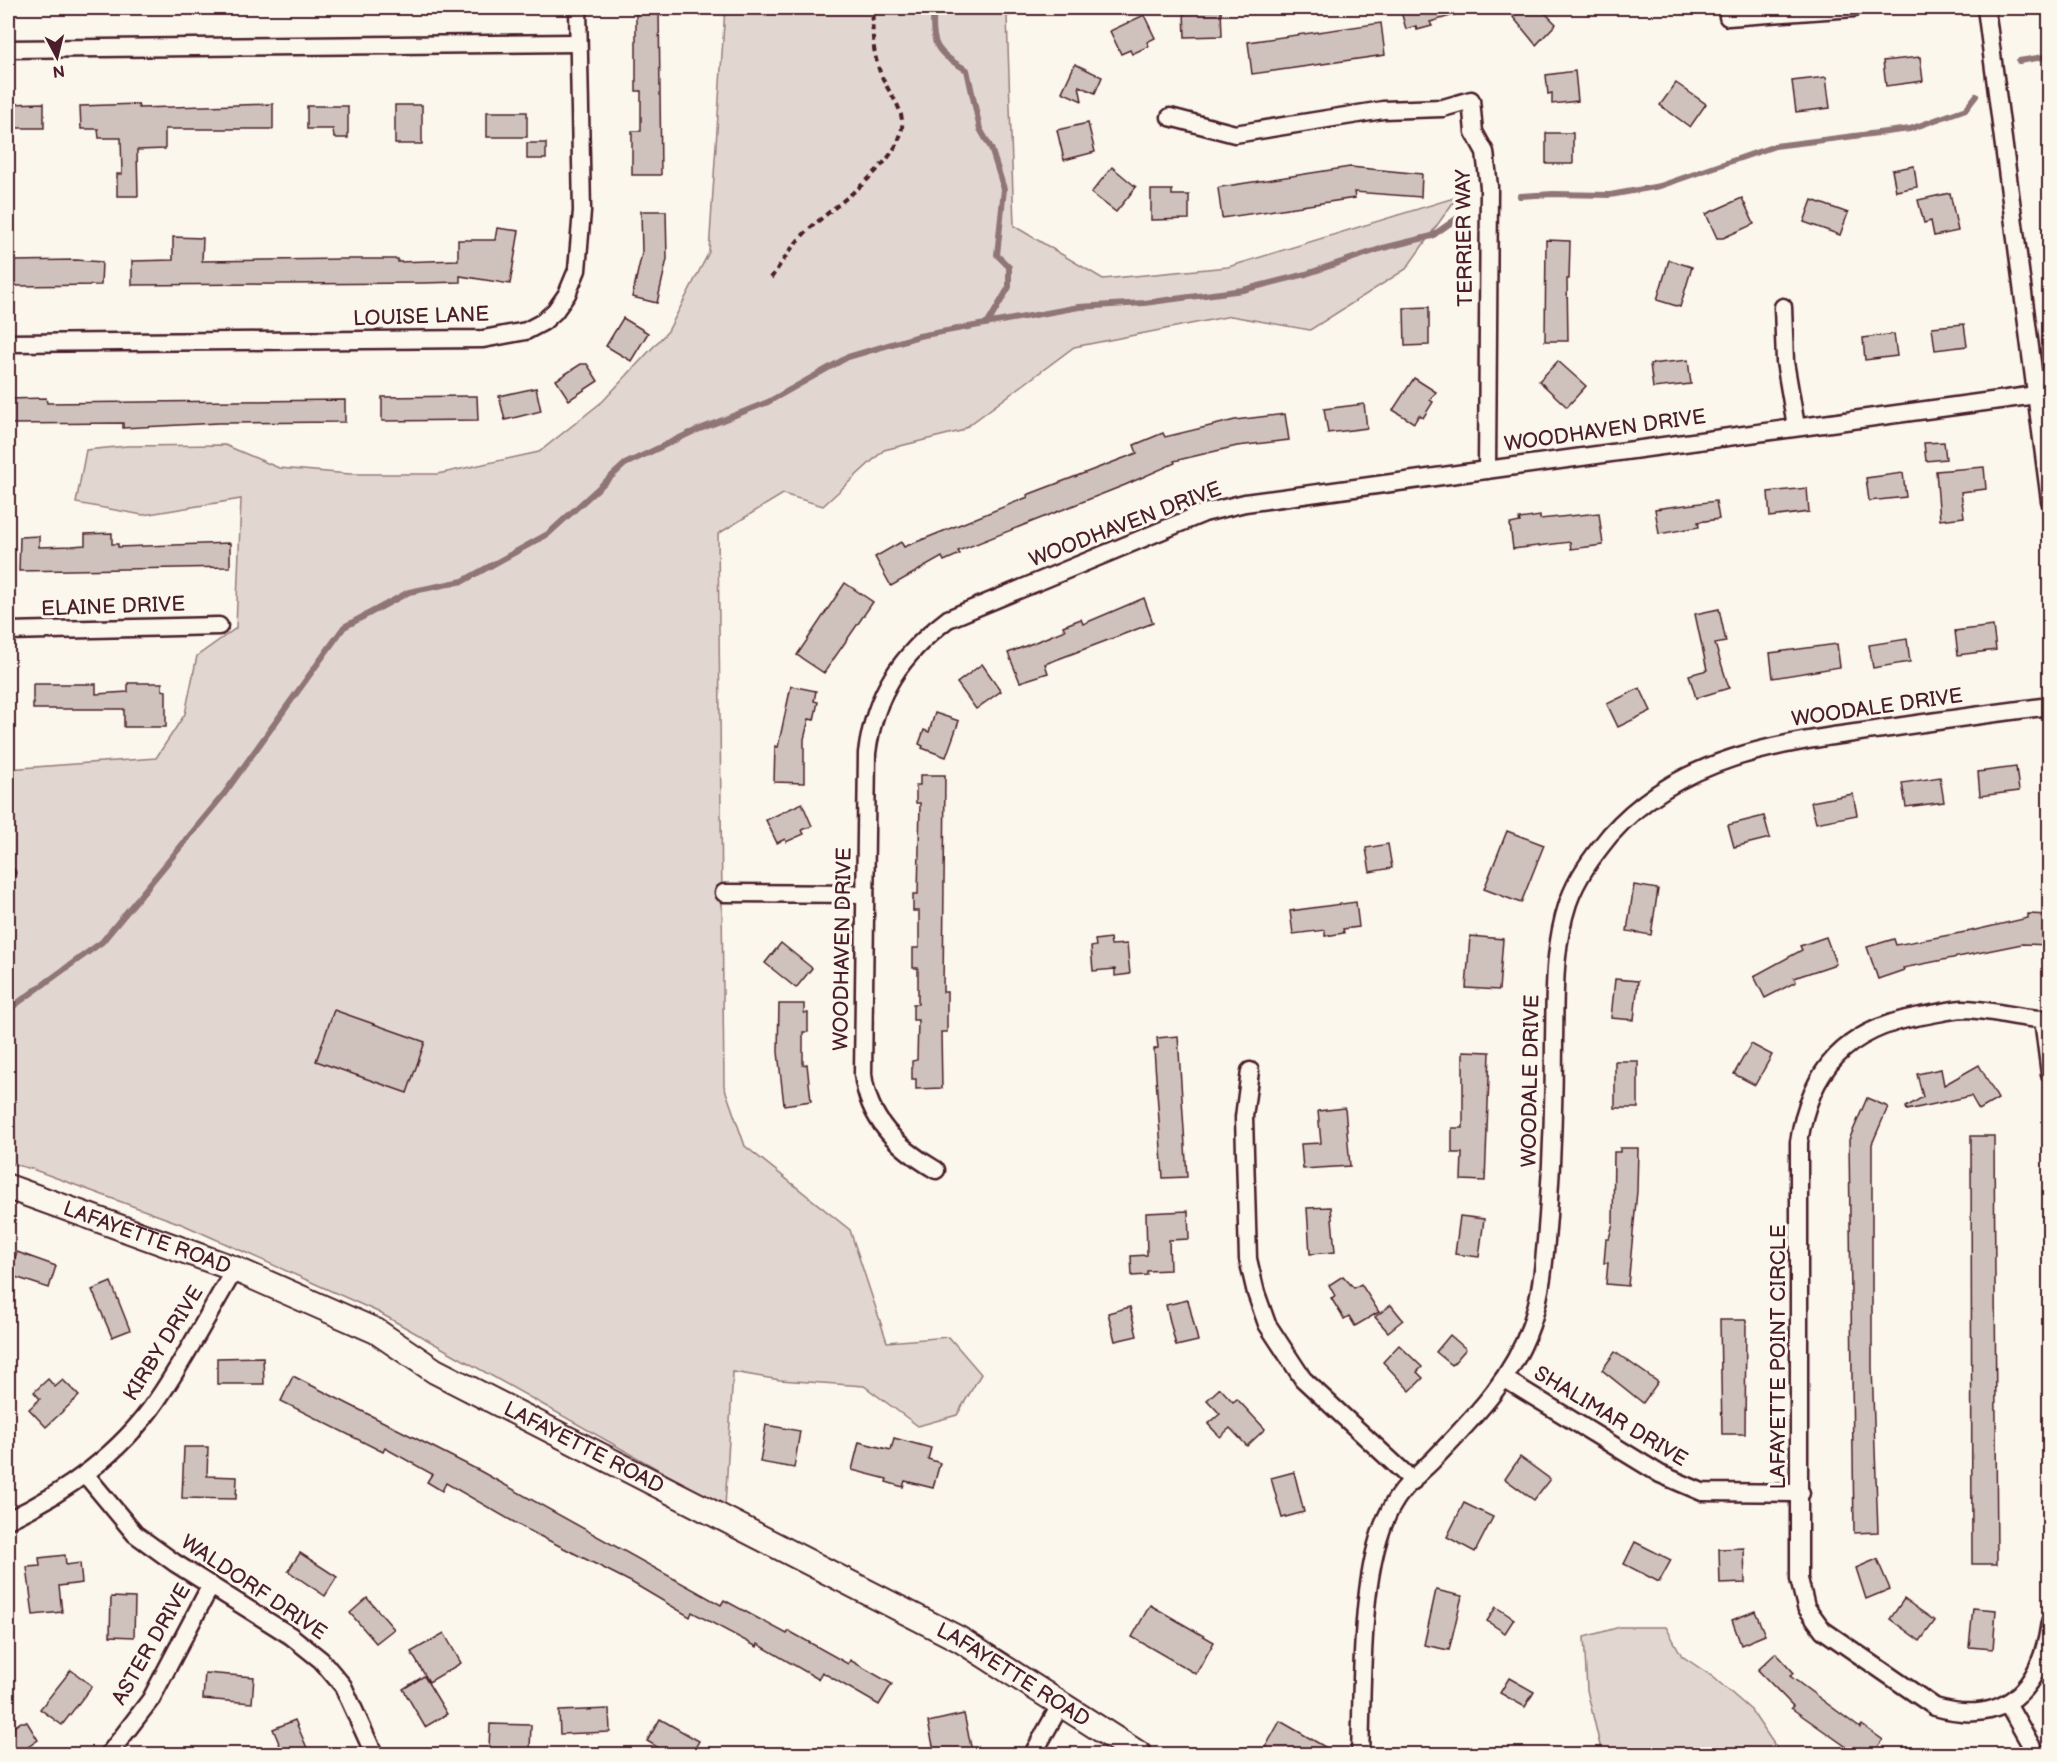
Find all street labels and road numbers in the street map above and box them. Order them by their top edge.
street label: TERRIER WAY [1451,169,1478,307]
street label: LOUISE LANE [353,302,489,331]
street label: WOODHAVEN DRIVE [1503,404,1708,457]
street label: WOODHAVEN DRIVE [1026,476,1225,573]
street label: ELAINE DRIVE [41,591,185,622]
street label: WOODALE DRIVE [1790,683,1964,732]
street label: WOODHAVEN DRIVE [828,847,857,1051]
street label: WOODALE DRIVE [1516,994,1545,1168]
street label: LAFAYETTE ROAD [60,1196,234,1280]
street label: LAFAYETTE POINT CIRCLE [1766,1224,1791,1490]
street label: KIRBY DRIVE [118,1281,209,1405]
street label: SHALIMAR DRIVE [1529,1361,1692,1472]
street label: LAFAYETTE ROAD [499,1396,668,1499]
street label: WALDORF DRIVE [176,1529,331,1645]
street label: ASTER DRIVE [107,1579,196,1709]
street label: LAFAYETTE ROAD [932,1618,1094,1732]

